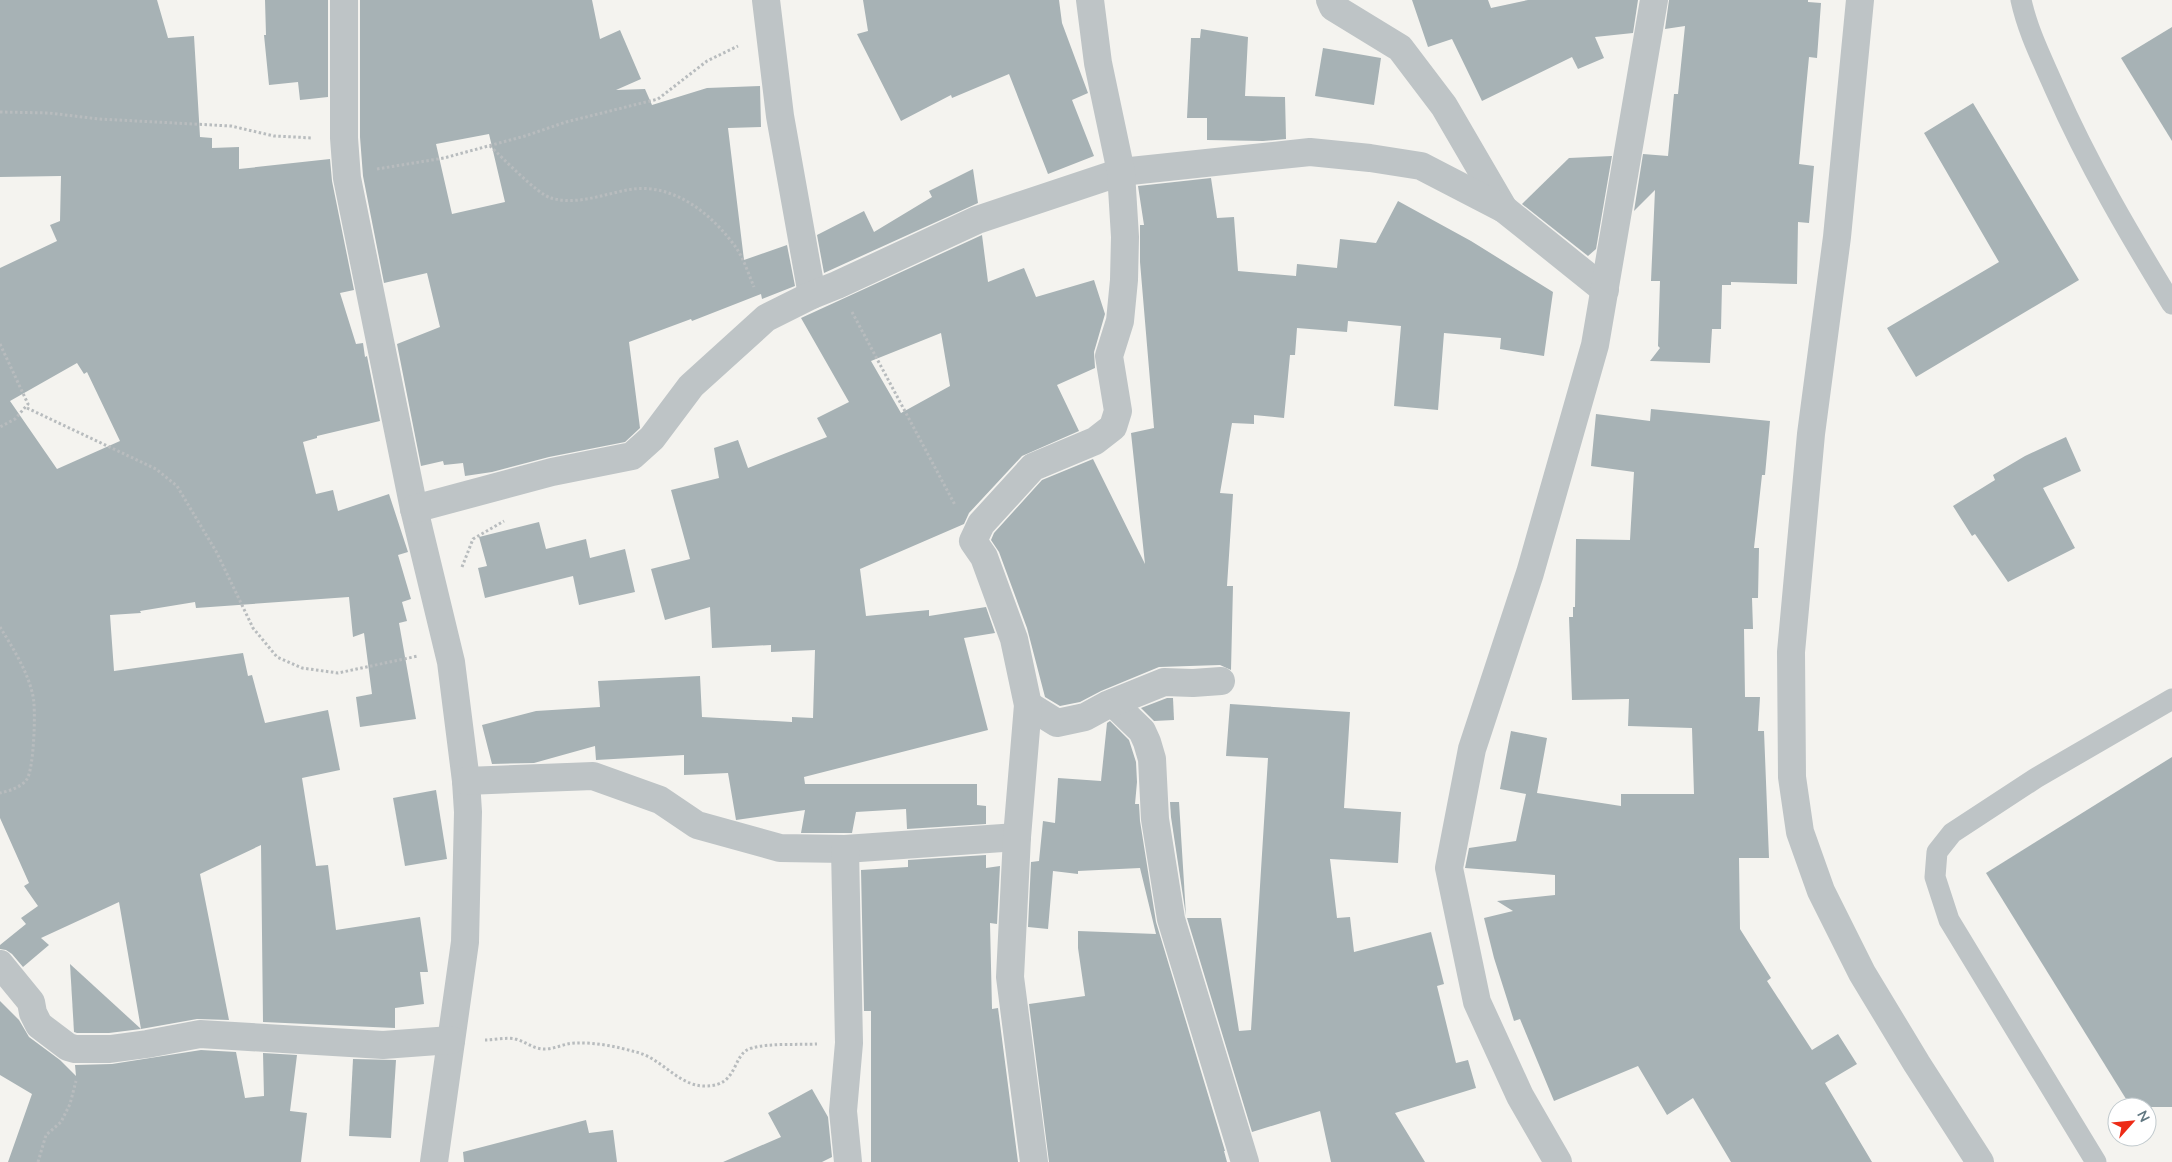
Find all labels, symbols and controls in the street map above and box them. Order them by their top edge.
north arrow [2107,1097,2157,1147]
text: N [2133,1107,2154,1125]

